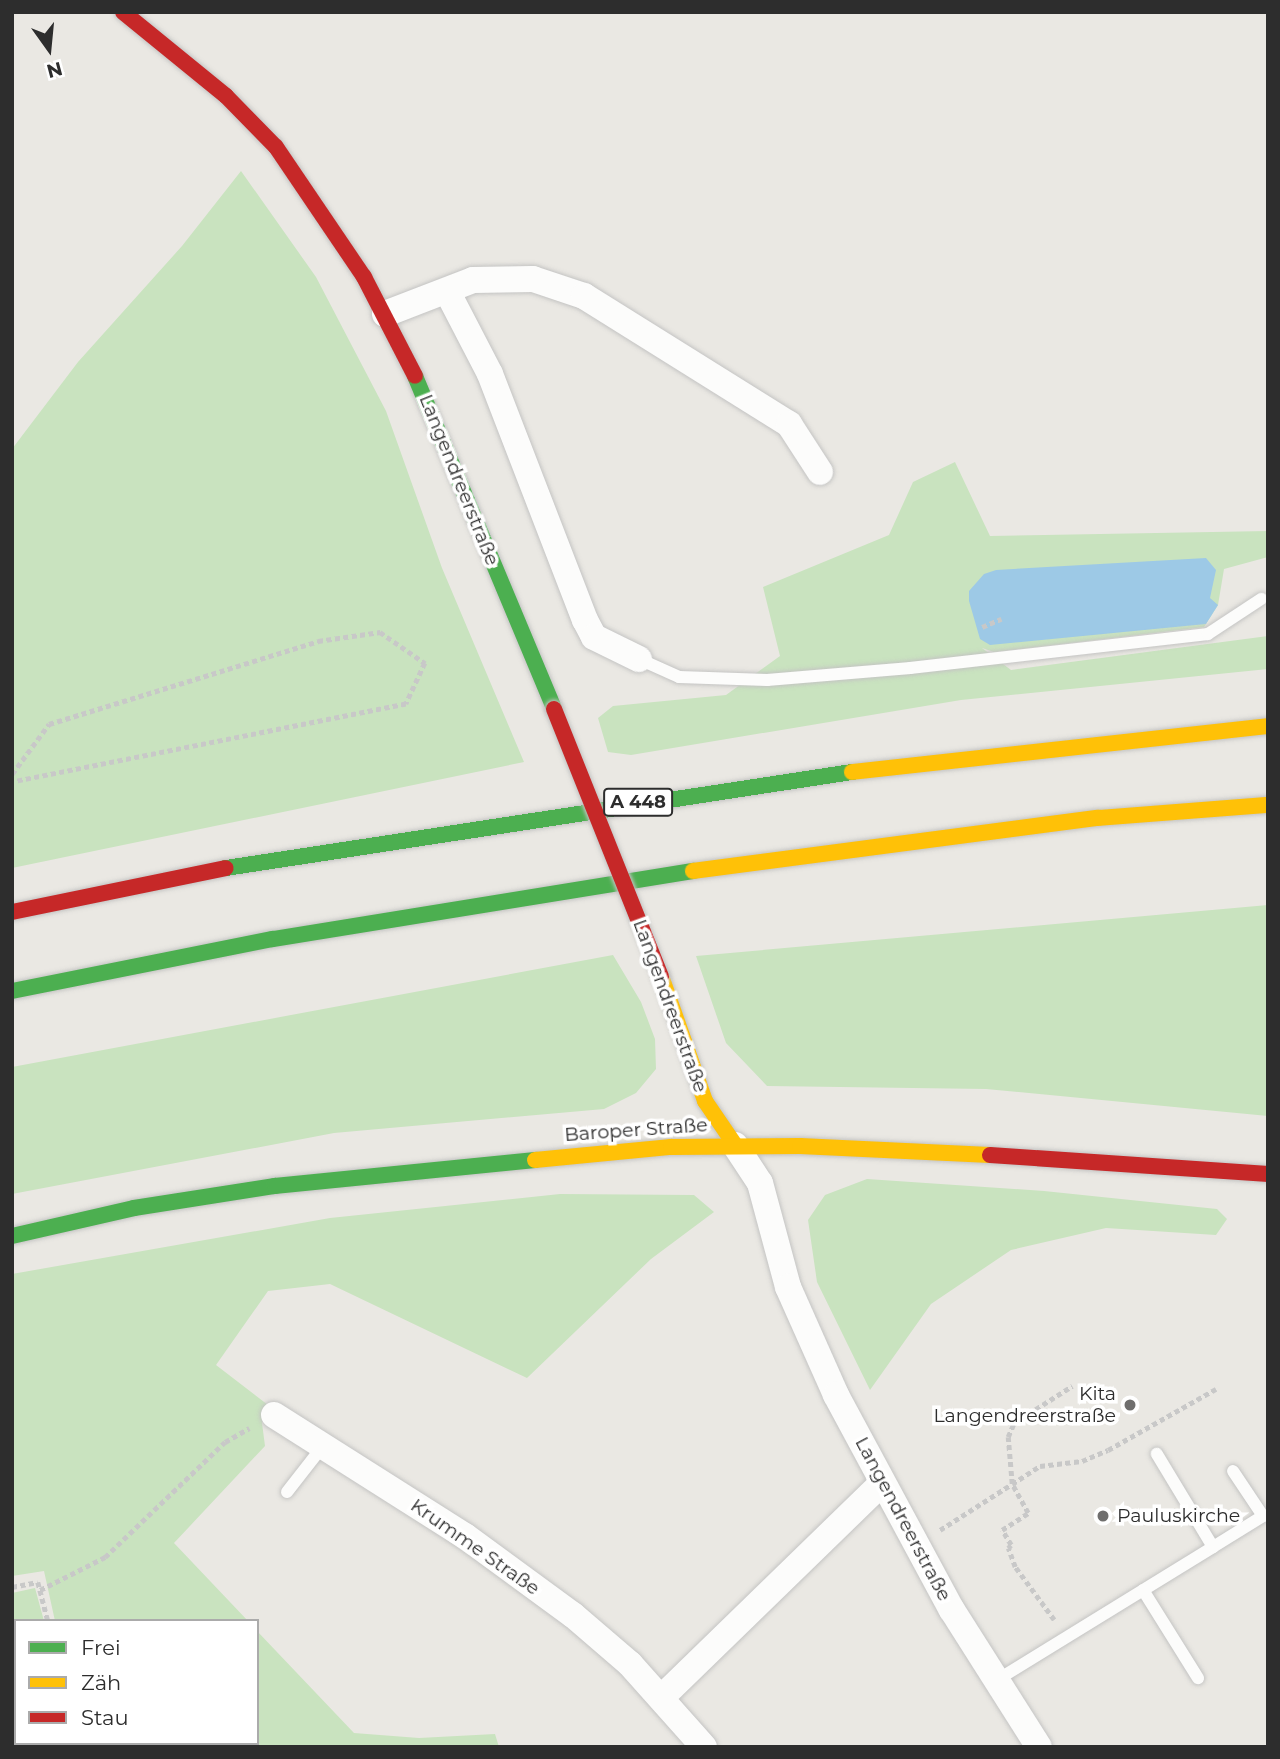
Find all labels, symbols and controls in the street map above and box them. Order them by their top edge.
north arrow [14,14,84,84]
text: N [44,57,65,83]
street label: Langendreerstraße [414,391,504,569]
road number: A 448 [603,788,673,816]
street label: Langendreerstraße [628,916,712,1096]
street label: Baroper Straße [564,1114,708,1146]
place label: Kita Langendreerstraße [933,1383,1116,1427]
marker: Kita Langendreerstraße [1122,1397,1138,1413]
street label: Langendreerstraße [850,1433,956,1605]
street label: Krumme Straße [406,1494,544,1600]
place label: Pauluskirche [1117,1505,1240,1527]
marker: Pauluskirche [1095,1508,1111,1524]
legend [14,1619,259,1745]
text: Frei [81,1635,121,1660]
text: Zäh [81,1670,121,1695]
text: Stau [81,1705,129,1730]

